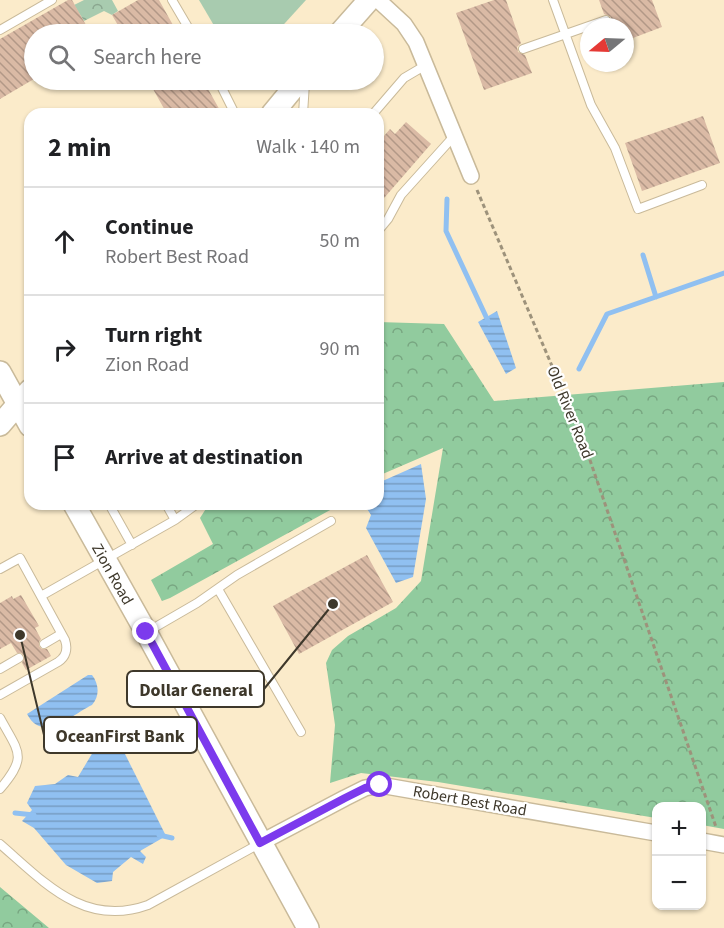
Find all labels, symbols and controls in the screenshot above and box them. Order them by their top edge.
north arrow [580,18,634,72]
search box [24,24,384,90]
icon: search [45,41,78,74]
text: Search here [93,41,201,73]
text: 2 min [48,129,111,166]
text: Walk · 140 m [256,133,360,161]
text: Continue [105,211,194,243]
icon: ahead [48,225,81,258]
text: 50 m [320,227,360,255]
text: Robert Best Road [105,243,249,271]
text: Turn right [105,319,202,351]
icon: right [48,333,81,366]
text: 90 m [320,335,360,363]
text: Zion Road [105,351,189,379]
street label: Old River Road [541,363,599,462]
icon: arrive [48,441,81,474]
text: Arrive at destination [105,441,303,473]
street label: Zion Road [86,539,139,609]
route end [132,618,158,644]
callout: Dollar General [127,671,264,707]
text: Dollar General [139,678,253,703]
callout: OceanFirst Bank [44,717,197,753]
text: OceanFirst Bank [55,724,185,749]
route start [366,771,392,797]
street label: Robert Best Road [411,780,528,822]
map controls [652,802,706,910]
button: + [652,802,706,856]
button: − [652,856,706,910]

